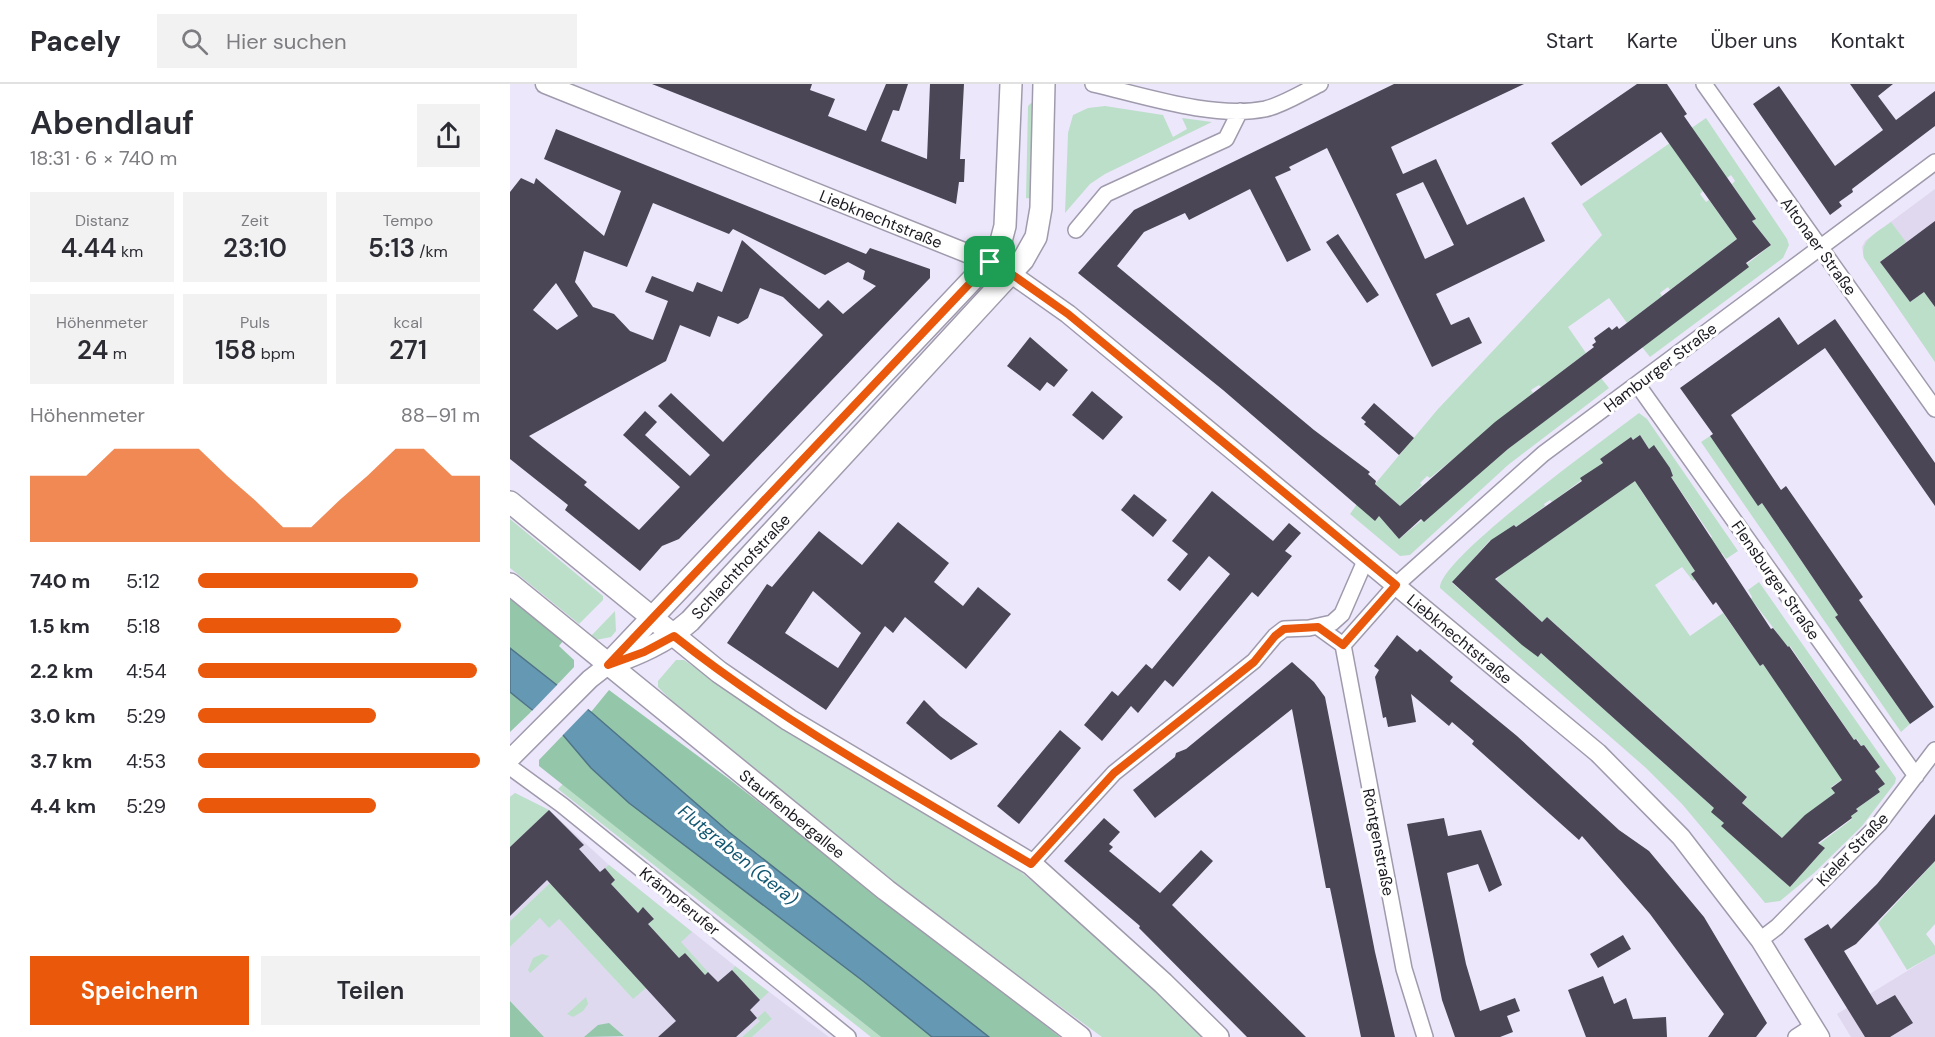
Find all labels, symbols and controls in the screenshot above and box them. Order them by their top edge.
search box [157,14,577,68]
text: Pacely [30,23,121,60]
icon: search [178,25,211,58]
text: Hier suchen [226,27,347,56]
text: Start [1546,27,1594,55]
text: Karte [1627,27,1678,55]
text: Über uns [1711,27,1797,55]
text: Kontakt [1830,27,1905,55]
text: Abendlauf [30,101,194,144]
button: share [417,104,480,167]
text: 18:31 · 6 × 740 m [30,145,177,171]
street label: Liebknechtstraße [816,185,945,253]
street label: Altonaer Straße [1776,193,1861,300]
text: Distanz [75,210,129,231]
text: Zeit [241,210,269,231]
text: Tempo [383,210,433,231]
text: 4.44 [61,231,117,265]
text: 23:10 [223,231,287,265]
text: 5:13 [368,231,415,265]
pin [964,236,1015,287]
text: km [117,241,143,262]
text: /km [415,241,448,262]
icon: arrive [973,245,1006,278]
text: Höhenmeter [56,312,148,333]
text: Puls [240,312,270,333]
text: kcal [394,312,422,333]
street label: Hamburger Straße [1600,318,1721,417]
text: 24 [77,333,108,367]
text: 158 [215,333,256,367]
text: 271 [389,333,427,367]
text: m [108,343,127,364]
text: bpm [256,343,295,364]
text: Höhenmeter [30,402,145,428]
text: 88–91 m [401,402,480,428]
street label: Schlachthofstraße [687,509,795,624]
street label: Flensburger Straße [1727,517,1825,644]
text: 740 m [30,568,90,594]
text: 5:12 [126,568,160,594]
street label: Liebknechtstraße [1403,589,1517,689]
text: 1.5 km [30,613,90,639]
text: 5:18 [126,613,161,639]
text: 2.2 km [30,658,93,684]
text: 4:54 [126,658,167,684]
text: 3.0 km [30,703,95,729]
text: 5:29 [126,703,166,729]
text: 3.7 km [30,748,92,774]
text: 4:53 [126,748,166,774]
street label: Stauffenbergallee [735,765,849,863]
street label: Röntgenstraße [1358,787,1399,898]
text: 4.4 km [30,793,96,819]
text: 5:29 [126,793,166,819]
water label: Flutgraben (Gera) [673,799,803,911]
street label: Kieler Straße [1812,808,1893,891]
street label: Krämpferufer [635,862,724,940]
button: Speichern [30,956,249,1025]
button: Teilen [261,956,480,1025]

